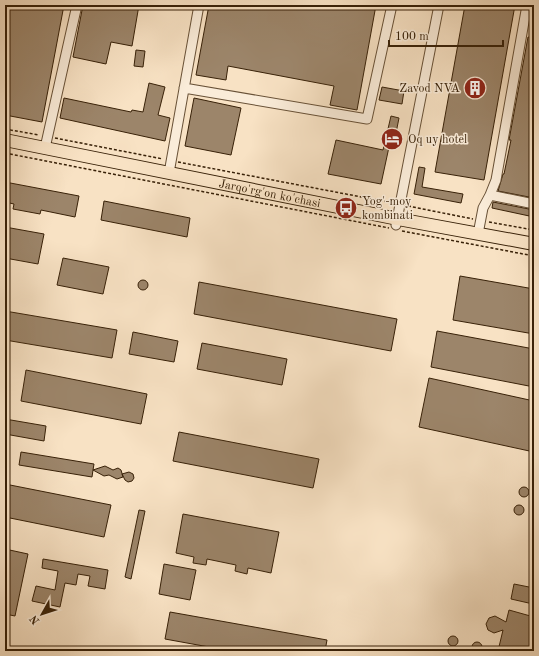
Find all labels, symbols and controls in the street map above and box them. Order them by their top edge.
scale bar [389,22,503,48]
text: 100 m [395,31,429,43]
building icon: Zavod NVA [462,75,488,101]
place label: Zavod NVA [399,83,460,95]
hotel icon: Oq uy hotel [379,126,405,152]
place label: Oq uy hotel [408,134,467,146]
street label: Jarqo'rg'on ko'chasi [218,178,321,210]
bus stop icon: Yog'-moy kombinati [333,195,359,221]
place label: Yog'-moy kombinati [362,196,413,222]
north arrow [22,594,62,634]
text: N [28,612,42,626]

